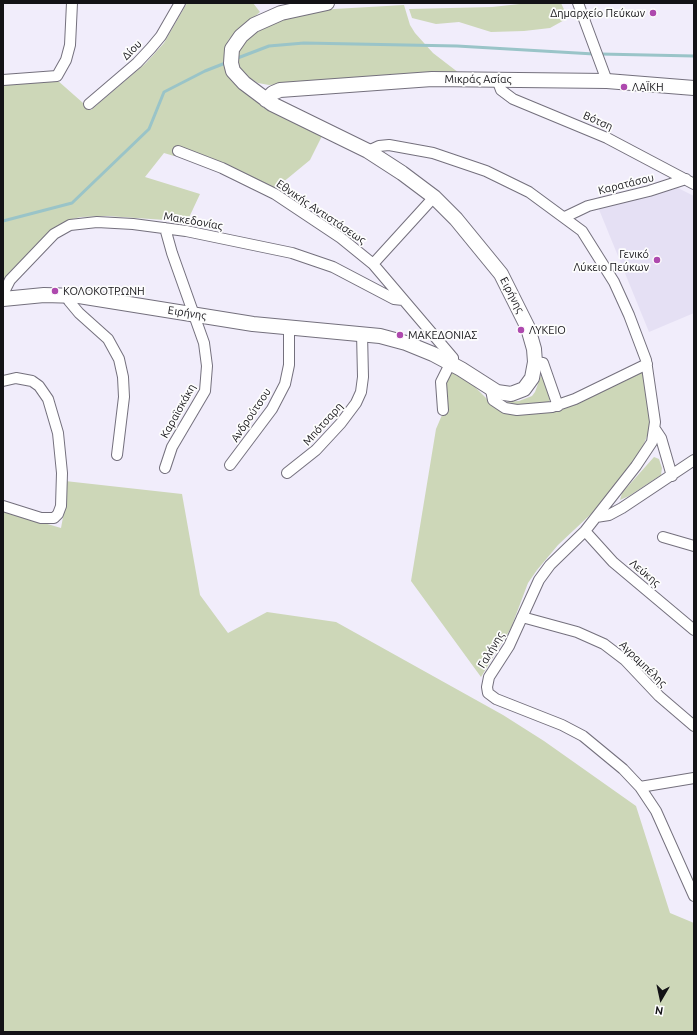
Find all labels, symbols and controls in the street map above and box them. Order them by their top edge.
place label: Δημαρχείο Πεύκων [550,6,645,20]
marker: Δημαρχείο Πεύκων [648,8,658,18]
street label: Δίου [119,37,145,63]
street label: Μικράς Ασίας [445,72,511,86]
place label: ΛΑΪΚΗ [632,80,664,94]
marker: ΛΑΪΚΗ [619,82,629,92]
street label: Βότση [581,109,615,133]
street label: Καρατάσου [597,171,655,197]
street label: Εθνικής Αντιστάσεως [274,177,368,247]
street label: Μακεδονίας [162,209,224,233]
place label: Γενικό Λύκειο Πεύκων [573,247,649,273]
marker: Γενικό Λύκειο Πεύκων [652,255,662,265]
street label: Ειρήνης [497,275,527,315]
place label: ΚΟΛΟΚΟΤΡΩΝΗ [63,284,145,298]
marker: ΚΟΛΟΚΟΤΡΩΝΗ [50,286,60,296]
street label: Ειρήνης [167,303,207,323]
place label: ΛΥΚΕΙΟ [529,323,566,337]
marker: ΛΥΚΕΙΟ [516,325,526,335]
place label: ΜΑΚΕΔΟΝΙΑΣ [408,328,477,342]
marker: ΜΑΚΕΔΟΝΙΑΣ [395,330,405,340]
street label: Καραϊσκάκη [158,382,198,440]
street label: Ανδρούτσου [228,386,274,444]
street label: Μπότσαρη [300,400,346,448]
street label: Λεύκης [627,556,663,590]
street label: Γαλήνης [475,629,507,671]
street label: Αγραμπέλης [617,638,669,690]
north arrow [641,979,681,1019]
text: N [654,1004,664,1017]

